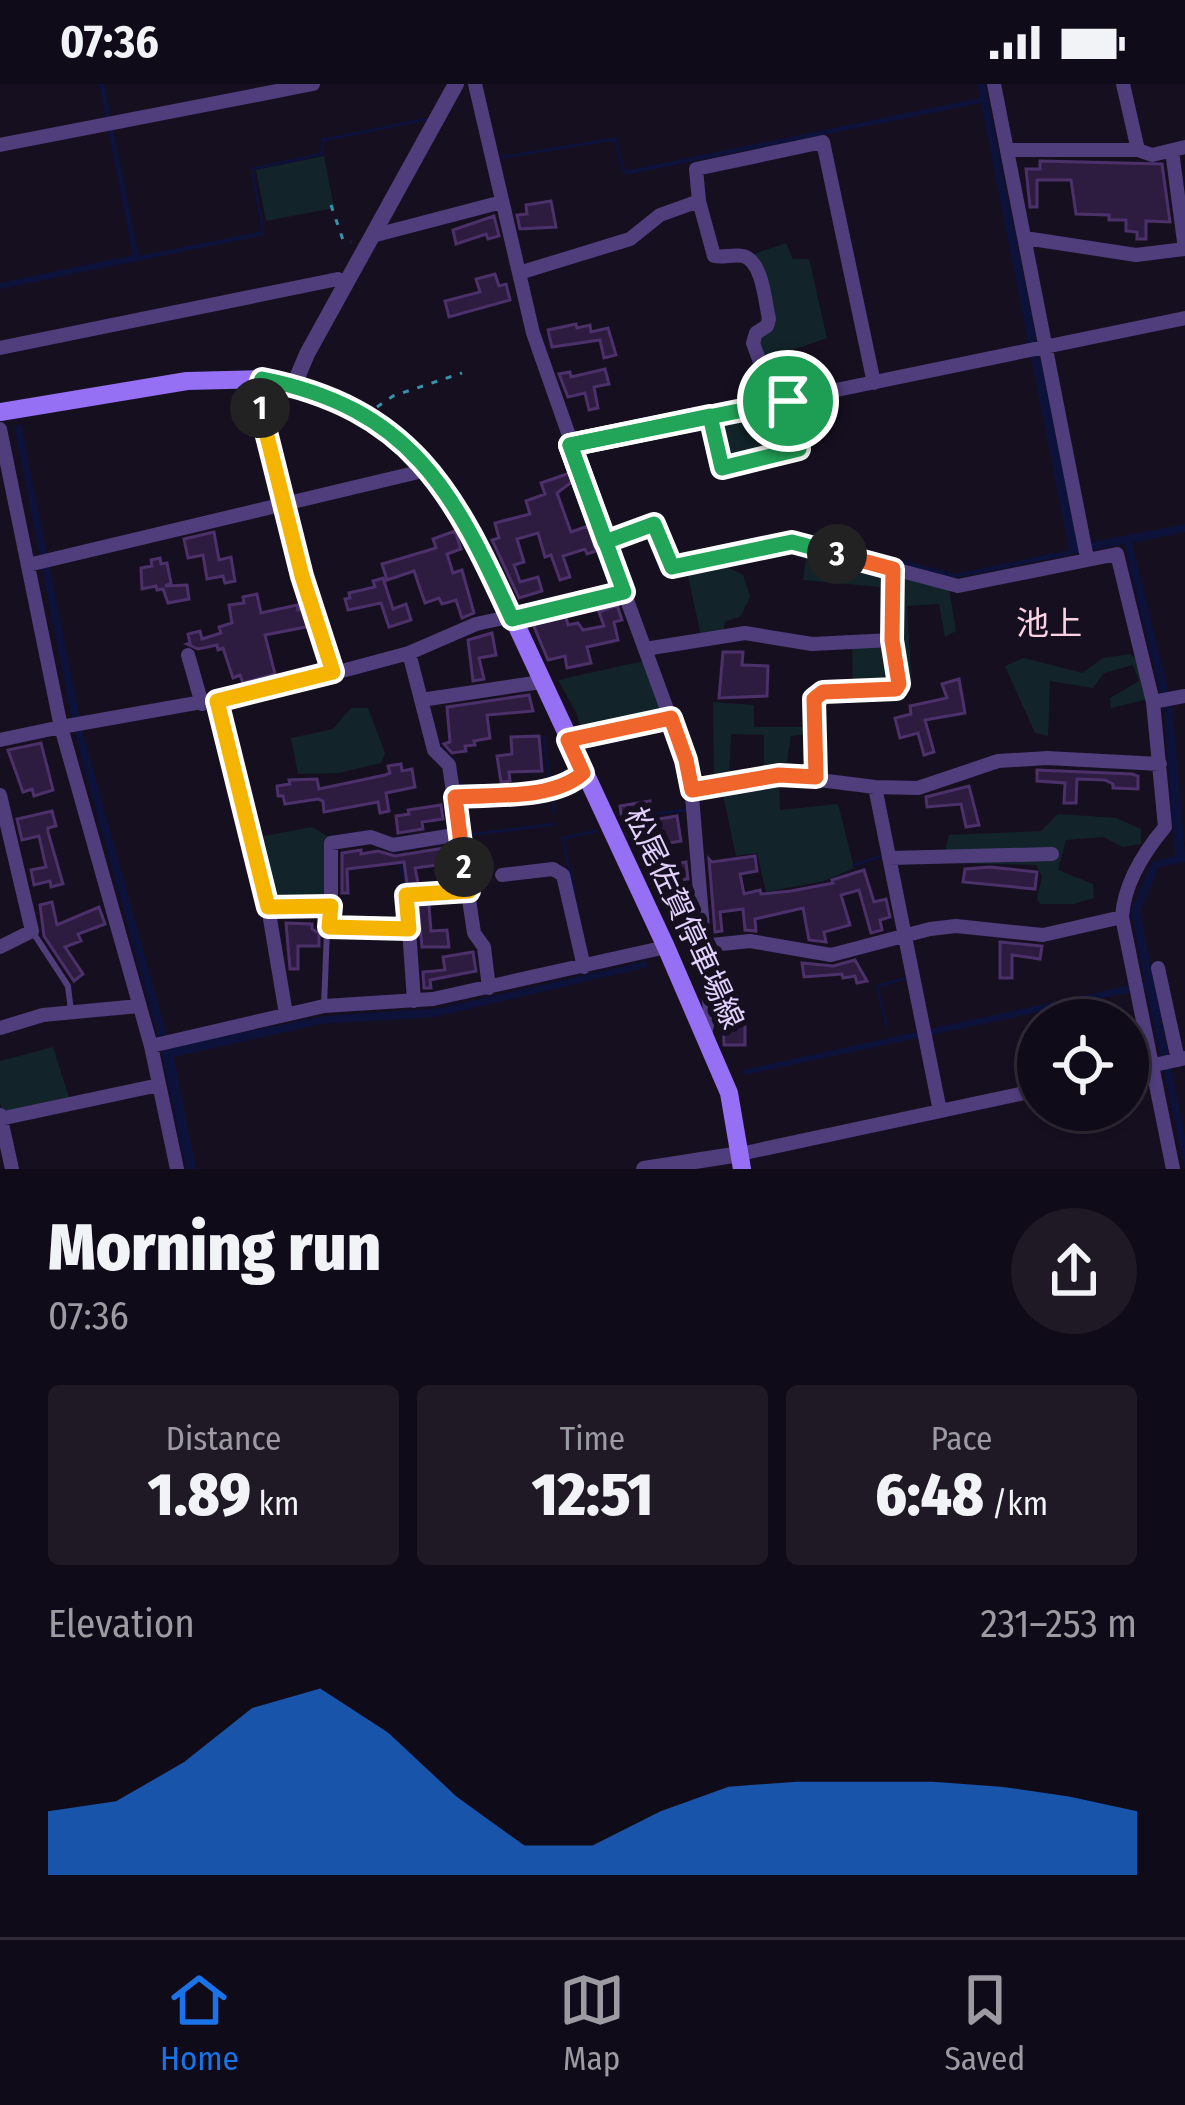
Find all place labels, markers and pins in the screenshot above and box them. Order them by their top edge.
pin [737,350,839,452]
pin: 1 [230,378,290,438]
pin: 3 [807,524,867,584]
pin: 2 [434,837,494,897]

